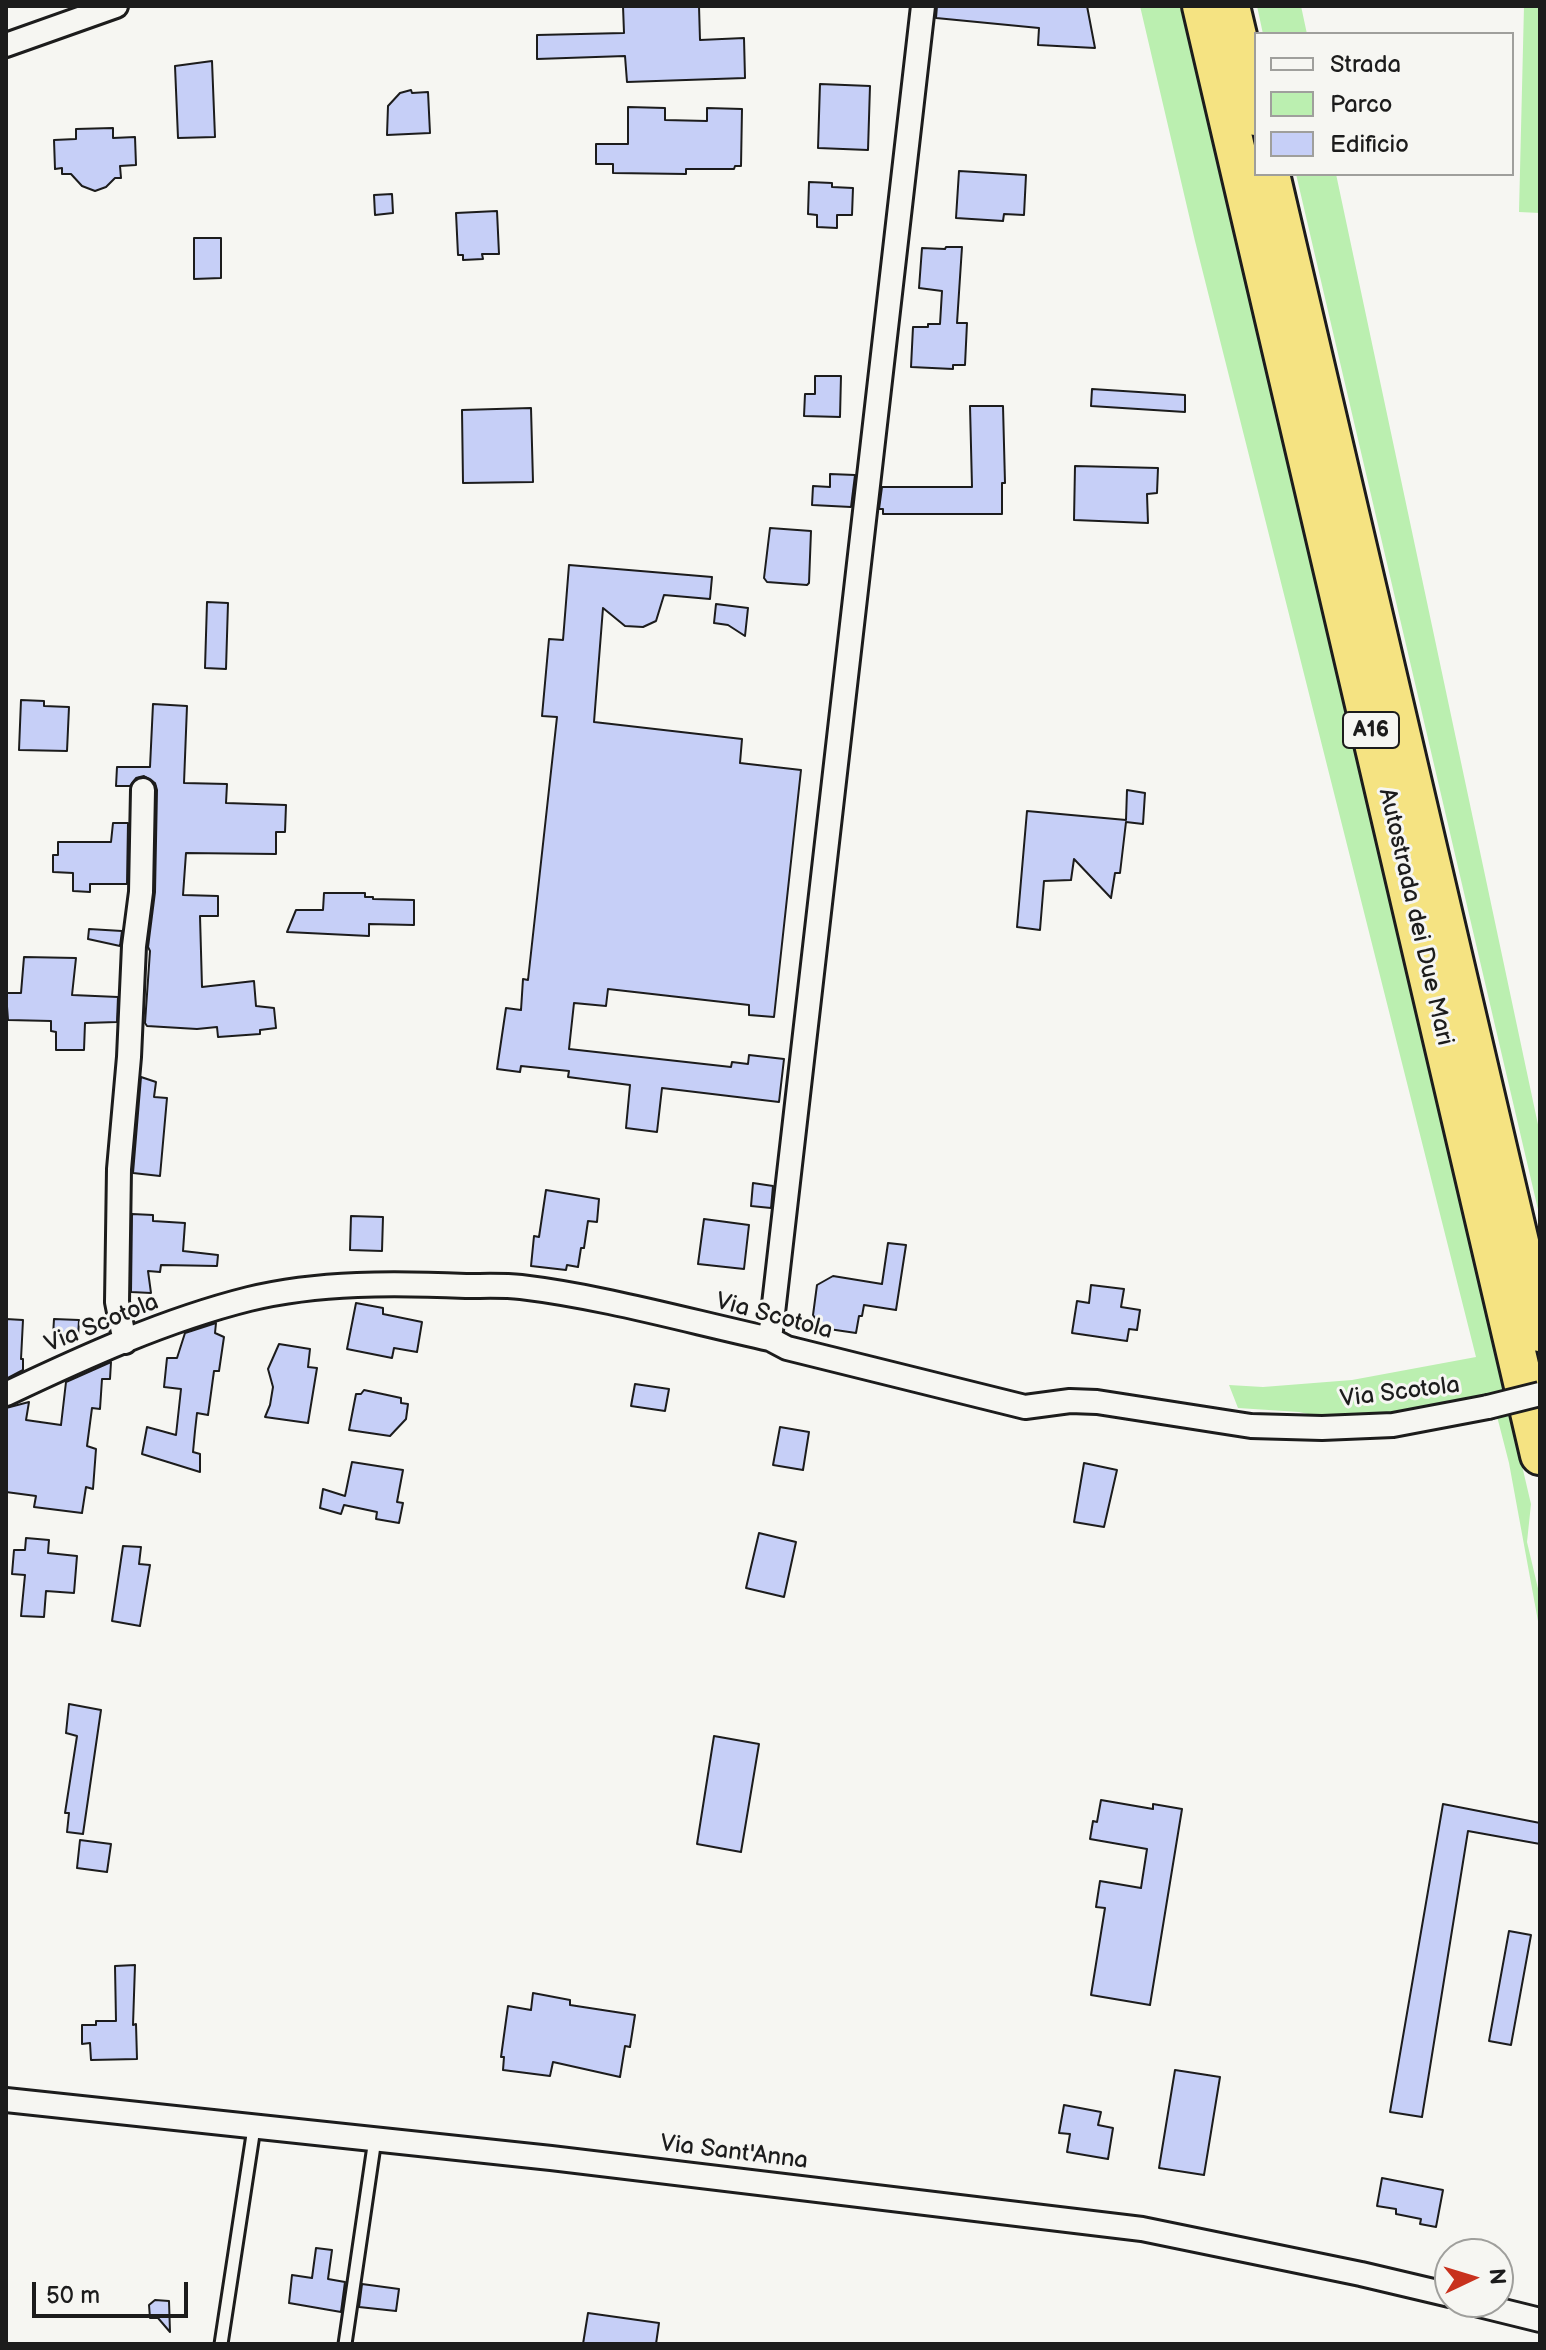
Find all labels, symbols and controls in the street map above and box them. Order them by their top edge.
legend [1254,32,1514,176]
text: Strada [1330,50,1401,79]
text: Parco [1330,90,1392,119]
text: Edificio [1330,130,1409,159]
road number: A16 [1343,712,1399,748]
street label: Autostrada dei Due Mari [1371,786,1459,1048]
street label: Via Scotola [41,1288,163,1360]
street label: Via Scotola [712,1288,836,1346]
street label: Via Scotola [1339,1371,1461,1415]
street label: Via Sant'Anna [658,2130,810,2176]
north arrow [1434,2238,1514,2318]
scale bar [36,2266,192,2316]
text: N [1482,2267,1510,2286]
text: 50 m [46,2281,100,2310]

